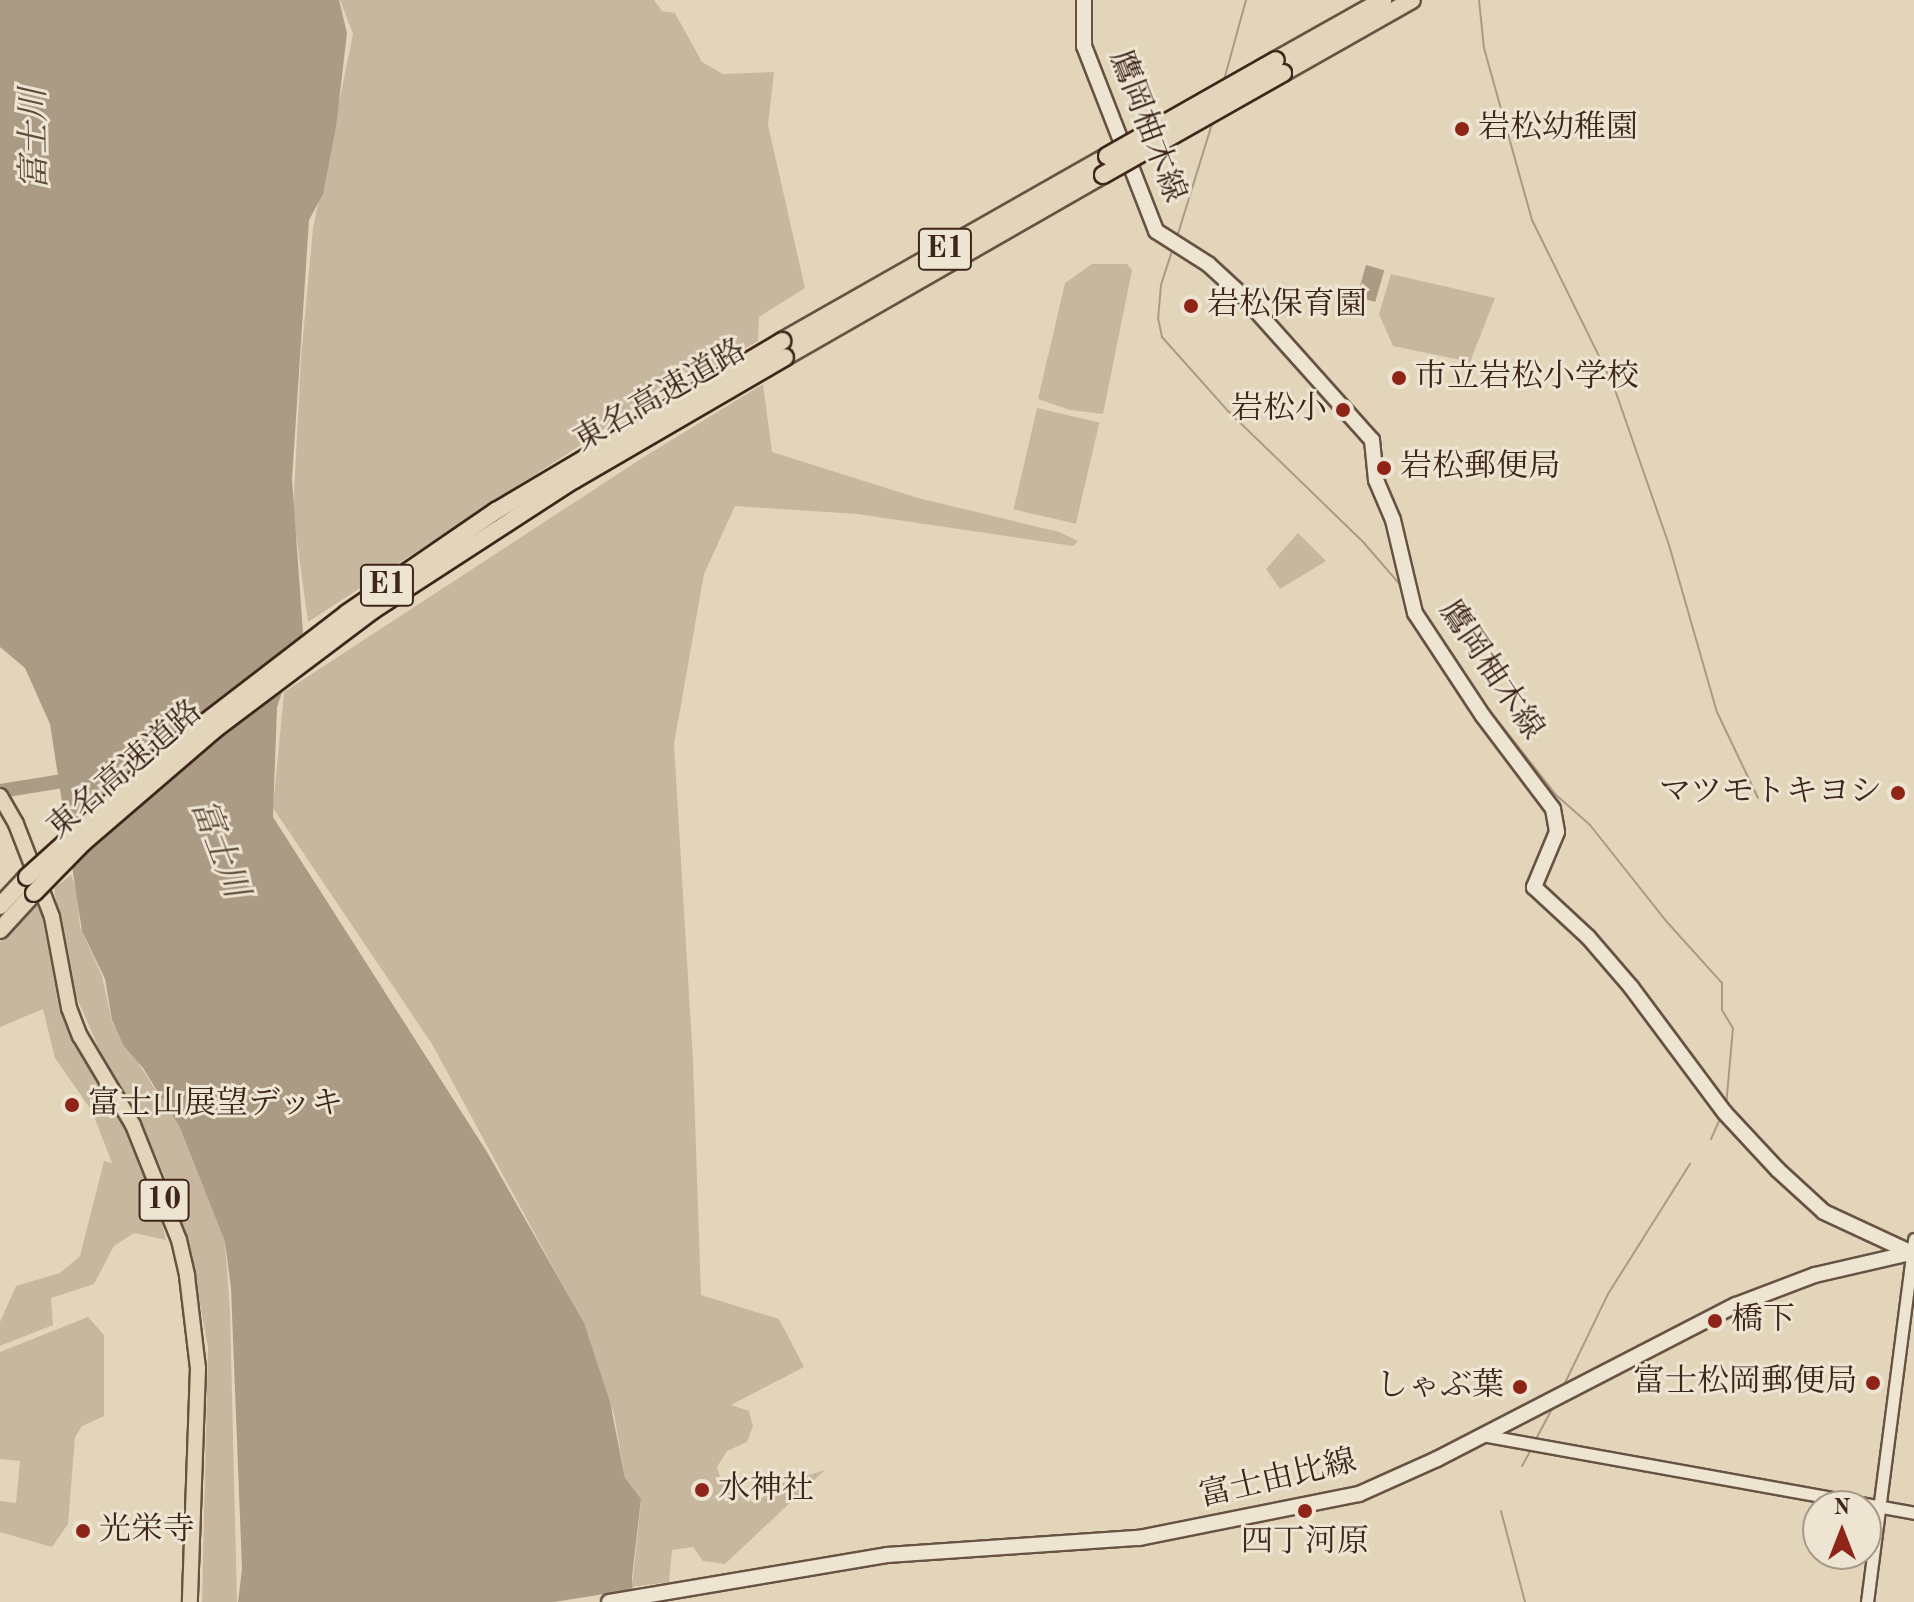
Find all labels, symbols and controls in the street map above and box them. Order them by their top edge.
street label: 鷹岡柚木線 [1099,45,1193,209]
water label: 富士川 [15,88,57,190]
place label: 岩松幼稚園 [1478,110,1638,148]
marker: 岩松幼稚園 [1453,120,1471,138]
road number: E1 [917,223,973,275]
place label: 岩松保育園 [1207,287,1367,325]
marker: 岩松保育園 [1182,297,1200,315]
street label: 東名高速道路 [568,332,754,462]
place label: 市立岩松小学校 [1415,359,1639,397]
marker: 市立岩松小学校 [1390,369,1408,387]
place label: 岩松小 [1231,391,1327,429]
marker: 岩松小 [1334,401,1352,419]
place label: 岩松郵便局 [1400,449,1560,487]
marker: 岩松郵便局 [1375,459,1393,477]
road number: E1 [359,559,415,611]
street label: 鷹岡柚木線 [1429,594,1551,748]
street label: 東名高速道路 [41,694,211,848]
place label: マツモトキヨシ [1658,774,1882,812]
marker: マツモトキヨシ [1889,784,1907,802]
water label: 富士川 [181,794,255,904]
place label: 富士山展望デッキ [88,1086,344,1124]
marker: 富士山展望デッキ [63,1096,81,1114]
road number: 10 [138,1174,190,1226]
place label: 橋下 [1731,1302,1795,1340]
marker: 橋下 [1706,1312,1724,1330]
place label: 富士松岡郵便局 [1633,1364,1857,1402]
place label: しゃぶ葉 [1376,1368,1504,1406]
marker: 富士松岡郵便局 [1864,1374,1882,1392]
marker: しゃぶ葉 [1511,1378,1529,1396]
street label: 富士由比線 [1196,1443,1360,1517]
place label: 水神社 [718,1471,814,1509]
marker: 水神社 [693,1481,711,1499]
north arrow [1802,1490,1882,1570]
text: N [1834,1497,1850,1519]
marker: 四丁河原 [1296,1502,1314,1520]
place label: 光栄寺 [99,1512,195,1550]
marker: 光栄寺 [74,1522,92,1540]
place label: 四丁河原 [1241,1524,1369,1562]

